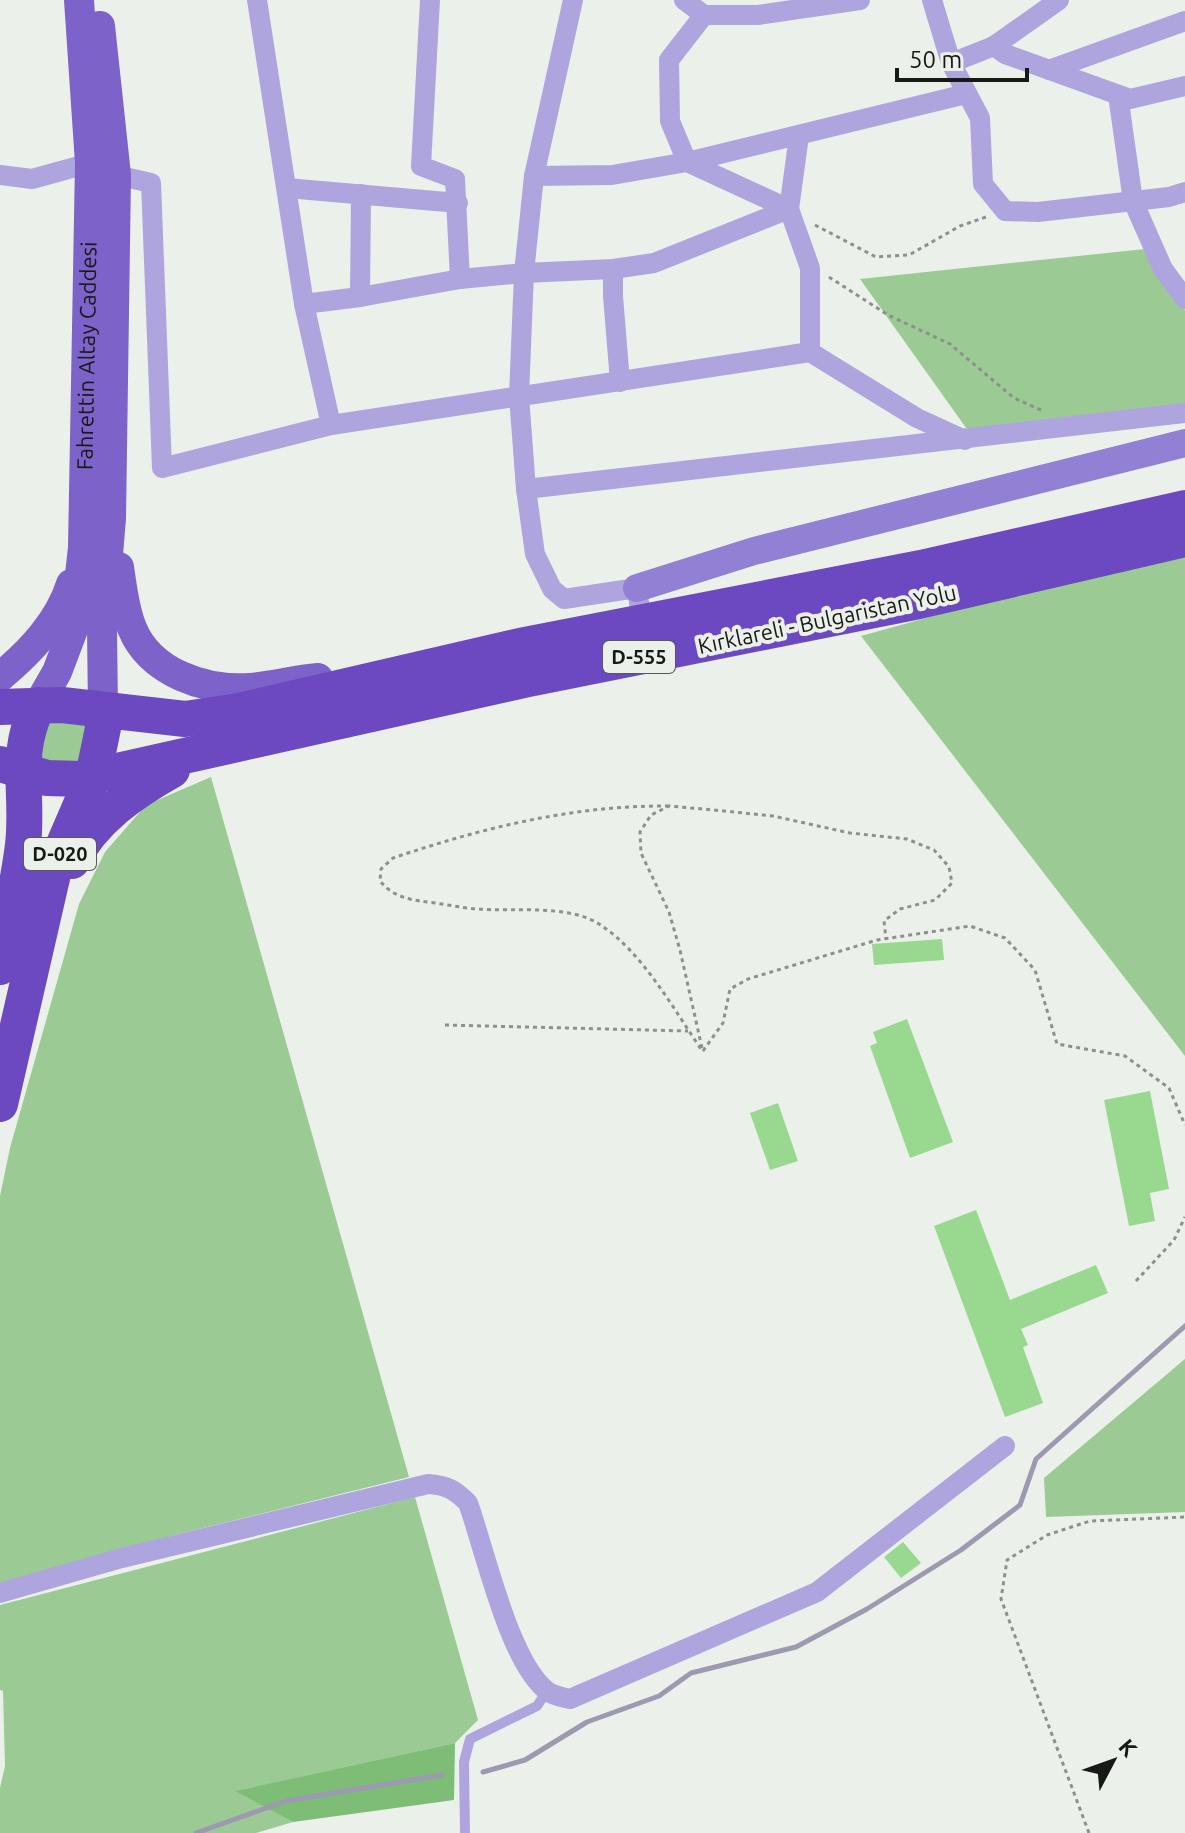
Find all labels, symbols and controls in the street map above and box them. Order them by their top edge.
scale bar [897,32,1027,82]
text: 50 m [909,46,962,73]
street label: Fahrettin Altay Caddesi [71,241,101,470]
street label: Kırklareli - Bulgaristan Yolu [695,579,958,658]
road number: D-555 [603,641,675,673]
road number: D-020 [24,838,96,870]
north arrow [1073,1721,1153,1801]
text: K [1114,1734,1143,1762]

